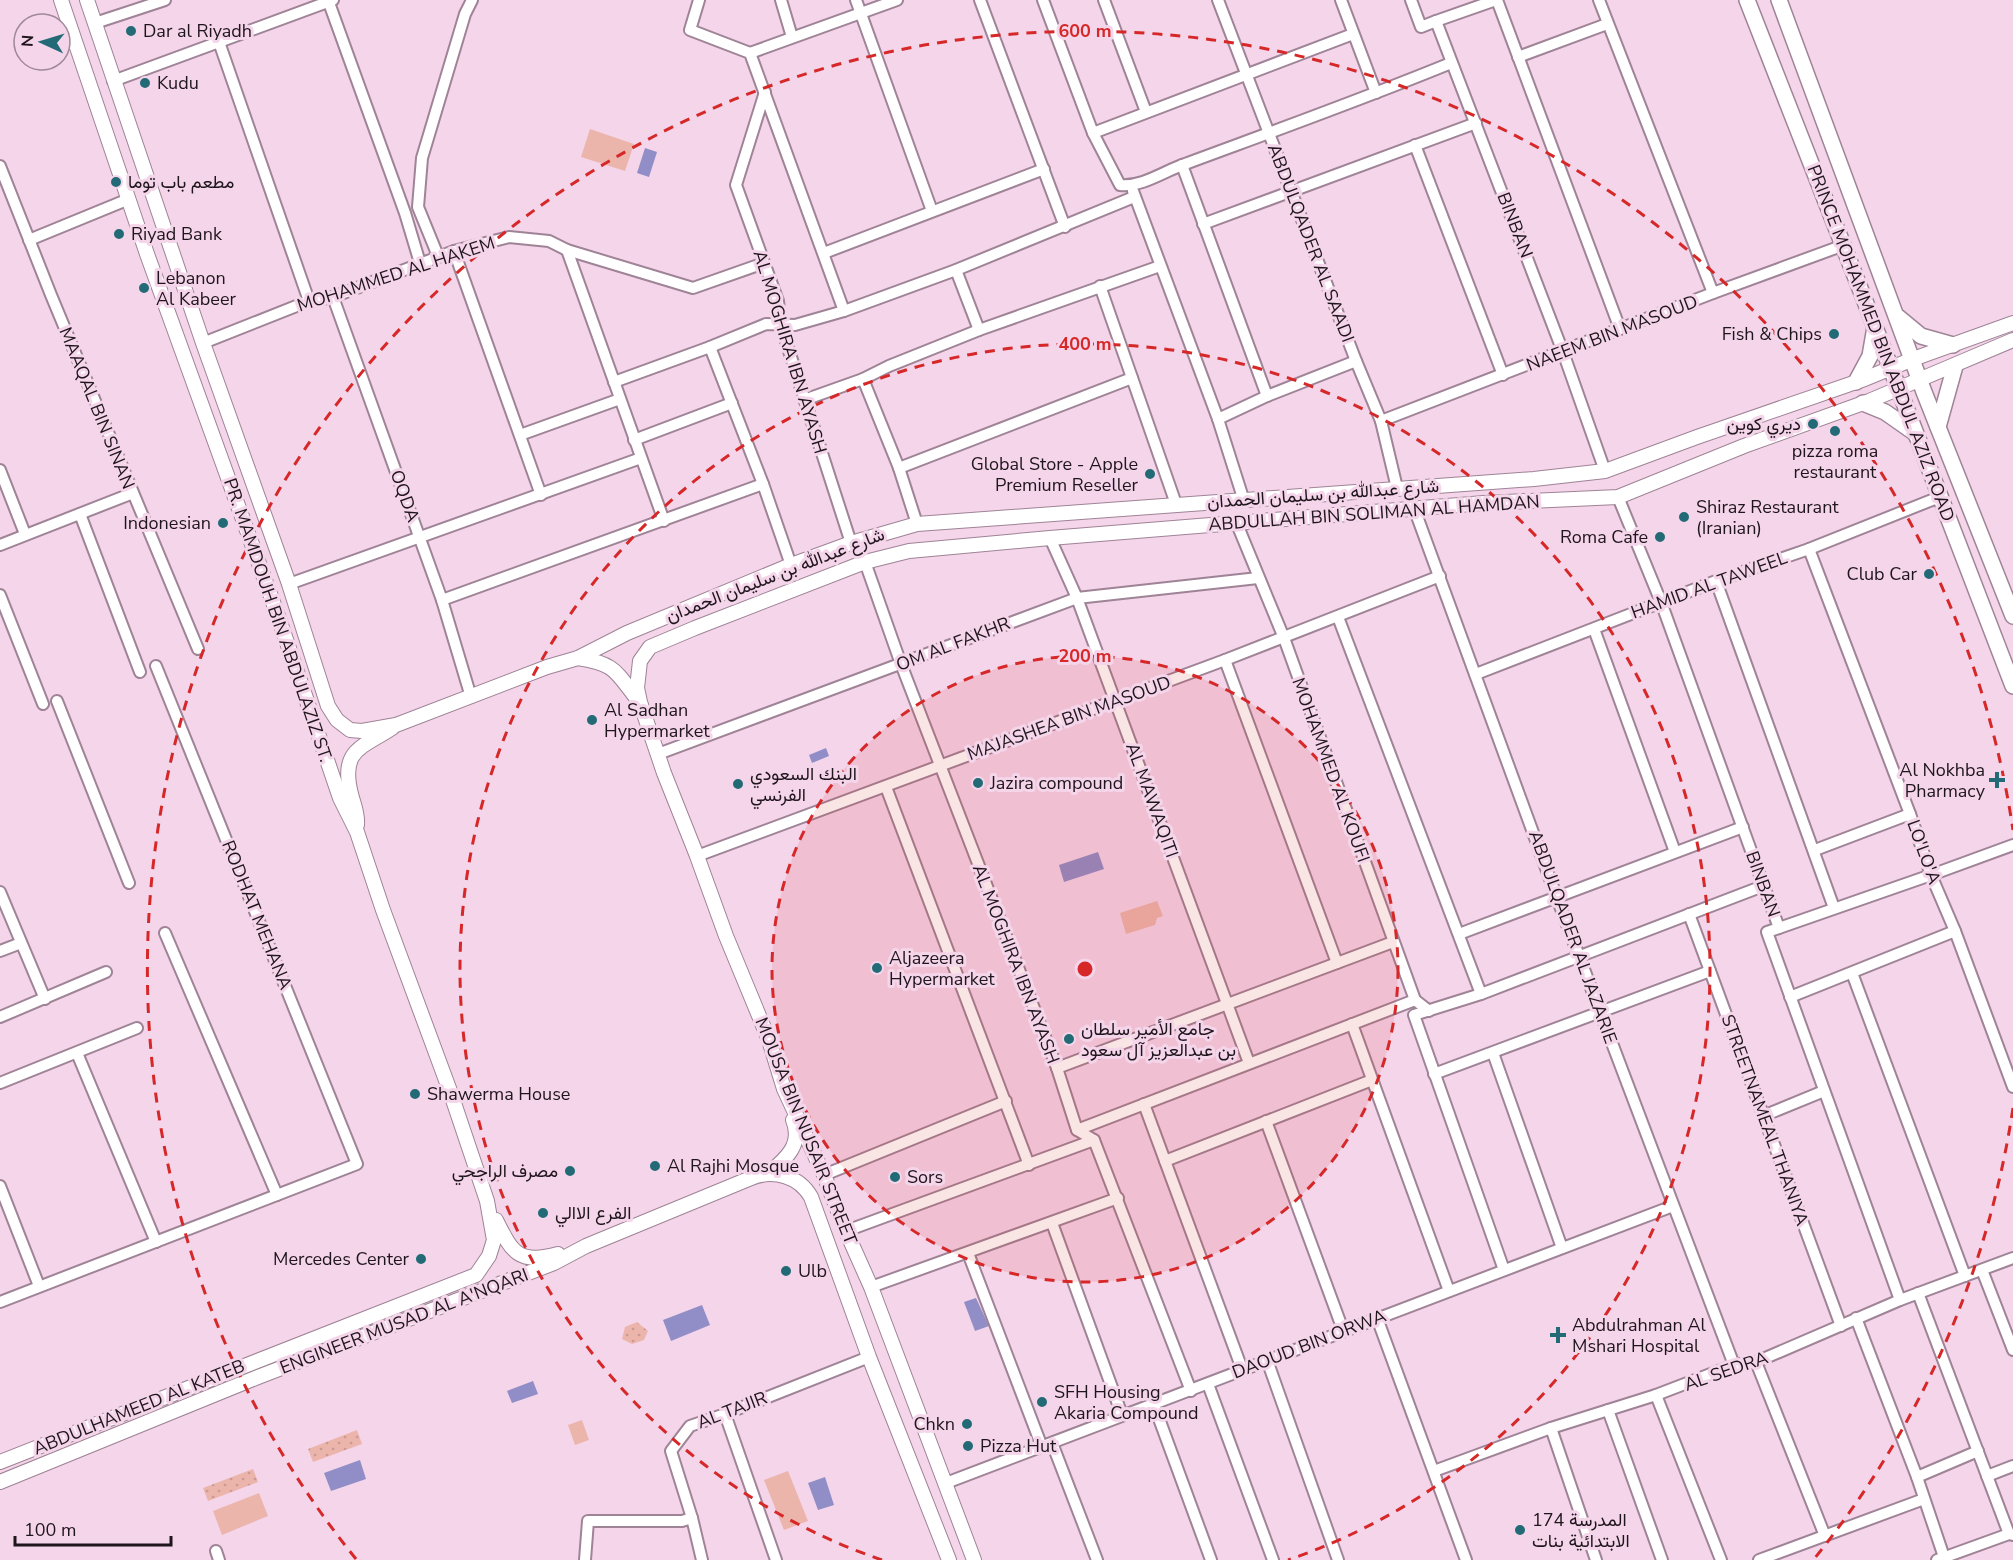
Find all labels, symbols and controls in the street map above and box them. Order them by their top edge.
north arrow [12,12,72,72]
place label: Dar al Riyadh [143,19,252,43]
text: 600 m [1058,19,1112,43]
marker: Dar al Riyadh [124,24,138,38]
text: N [17,34,39,48]
place label: Kudu [157,71,199,95]
marker: Kudu [138,76,152,90]
street label: ABDULQADER AL SAADI [1262,140,1360,346]
street label: PRINCE MOHAMMED BIN ABDUL AZIZ ROAD [1802,161,1960,525]
place label: مطعم باب توما [128,170,234,194]
marker: مطعم باب توما [109,175,123,189]
street label: BINBAN [1492,189,1538,261]
place label: Riyad Bank [131,222,223,246]
marker: Riyad Bank [112,227,126,241]
street label: MOHAMMED AL HAKEM [294,231,498,317]
street label: AL MOGHIRA IBN AYASH [748,247,832,457]
place label: Lebanon Al Kabeer [156,266,237,311]
marker: Lebanon Al Kabeer [137,281,151,295]
street label: NAEEM BIN MASOUD [1523,289,1701,377]
place label: Fish & Chips [1722,322,1822,346]
street label: MAAQAL BIN SINAN [54,323,140,493]
marker: Fish & Chips [1827,327,1841,341]
text: 400 m [1058,332,1112,356]
place label: ديري كوين [1727,412,1801,439]
marker: ديري كوين [1806,417,1820,431]
marker: pizza roma restaurant [1828,424,1842,438]
place label: pizza roma restaurant [1792,439,1878,484]
place label: Global Store - Apple Premium Reseller [971,452,1139,497]
street label: OQDA [385,467,425,525]
marker: Global Store - Apple Premium Reseller [1143,467,1157,481]
street label: شارع عبدالله بن سليمان الحمدان [1206,474,1440,514]
street label: PR. MAMDOUH BIN ABDULAZIZ ST. [218,475,338,765]
street label: ABDULLAH BIN SOLIMAN AL HAMDAN [1208,489,1540,537]
place label: Shiraz Restaurant (Iranian) [1696,495,1839,540]
marker: Shiraz Restaurant (Iranian) [1677,510,1691,524]
place label: Indonesian [123,511,211,535]
marker: Indonesian [216,516,230,530]
street label: شارع عبدالله بن سليمان الحمدان [662,522,888,628]
place label: Roma Cafe [1560,525,1648,549]
marker: Roma Cafe [1653,530,1667,544]
street label: HAMID AL TAWEEL [1628,546,1791,624]
place label: Club Car [1847,562,1918,586]
marker: Club Car [1922,567,1936,581]
street label: OM AL FAKHR [893,611,1013,677]
text: 200 m [1058,644,1112,668]
street label: MAJASHEA BIN MASOUD [964,670,1174,766]
street label: MOHAMMED AL KOUFI [1286,674,1376,866]
place label: Al Sadhan Hypermarket [604,698,710,743]
marker: Al Sadhan Hypermarket [585,713,599,727]
street label: AL MAWAQITI [1120,739,1184,861]
place label: Al Nokhba Pharmacy [1899,758,1986,803]
place label: البنك السعودي الفرنسي [750,762,857,810]
place label: Jazira compound [989,771,1123,795]
marker: Al Nokhba Pharmacy [1990,773,2004,787]
marker: Jazira compound [971,776,985,790]
marker: البنك السعودي الفرنسي [731,777,745,791]
street label: LO'LO'A [1901,816,1947,888]
street label: ABDULQADER AL JAZARIE [1523,827,1623,1047]
street label: RODHAT MEHANA [216,837,298,993]
street label: BINBAN [1740,848,1786,920]
street label: AL MOGHIRA IBN AYASH [967,861,1065,1067]
place label: Aljazeera Hypermarket [889,946,995,991]
centre of rings [1075,959,1095,979]
marker: Aljazeera Hypermarket [870,961,884,975]
street label: STREETNAMEAL THANIYA [1716,1011,1814,1229]
street label: MOUSA BIN NUSAIR STREET [749,1014,863,1248]
place label: جامع الأمير سلطان بن عبدالعزيز آل سعود [1081,1017,1236,1062]
marker: جامع الأمير سلطان بن عبدالعزيز آل سعود [1062,1032,1076,1046]
place label: Shawerma House [427,1082,570,1106]
marker: Shawerma House [408,1087,422,1101]
place label: Al Rajhi Mosque [667,1154,799,1178]
place label: مصرف الراجحي [452,1159,558,1186]
marker: Al Rajhi Mosque [648,1159,662,1173]
marker: مصرف الراجحي [563,1164,577,1178]
place label: Sors [907,1165,943,1189]
marker: Sors [888,1170,902,1184]
place label: الفرع الاالي [555,1201,631,1228]
marker: الفرع الاالي [536,1206,550,1220]
place label: Mercedes Center [273,1247,410,1271]
marker: Mercedes Center [414,1252,428,1266]
place label: Ulb [798,1259,827,1283]
street label: ENGINEER MUSAD AL A'NQARI [276,1262,532,1380]
marker: Ulb [779,1264,793,1278]
street label: DAOUD BIN ORWA [1228,1304,1390,1384]
place label: Abdulrahman Al Mshari Hospital [1572,1313,1707,1358]
marker: Abdulrahman Al Mshari Hospital [1549,1326,1567,1344]
street label: AL SEDRA [1681,1345,1771,1397]
street label: ABDULHAMEED AL KATEB [30,1353,248,1461]
place label: SFH Housing Akaria Compound [1054,1380,1199,1425]
street label: AL TAJIR [694,1386,770,1434]
marker: SFH Housing Akaria Compound [1035,1395,1049,1409]
place label: Chkn [913,1412,955,1436]
marker: Chkn [960,1417,974,1431]
place label: Pizza Hut [980,1434,1057,1458]
marker: Pizza Hut [961,1439,975,1453]
place label: المدرسة 174 الابتدائية بنات [1532,1508,1630,1553]
scale bar [15,1509,171,1547]
text: 100 m [24,1518,76,1542]
marker: المدرسة 174 الابتدائية بنات [1513,1523,1527,1537]

